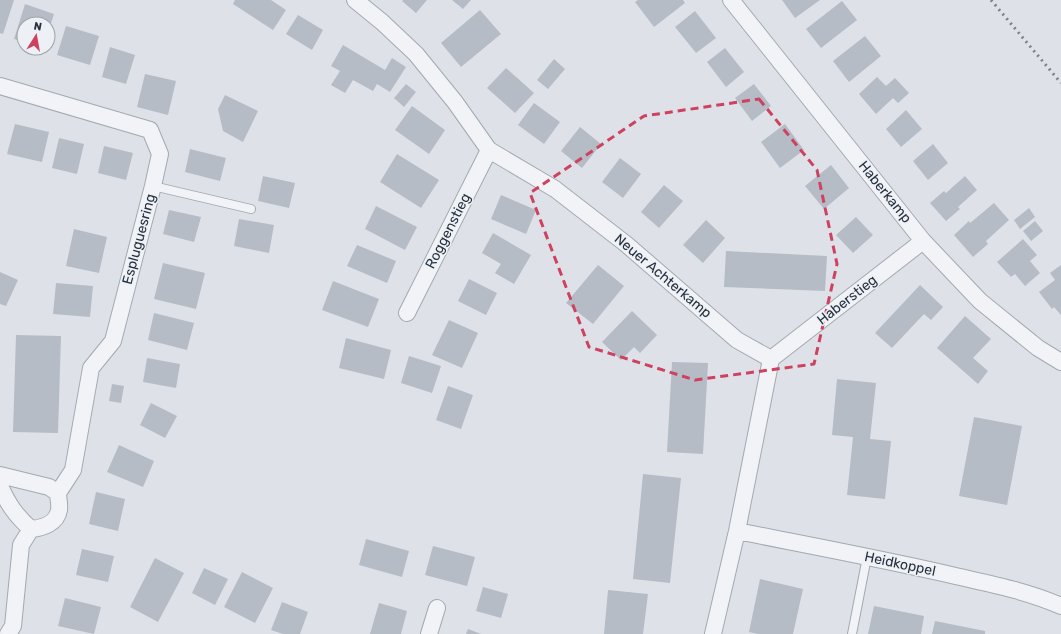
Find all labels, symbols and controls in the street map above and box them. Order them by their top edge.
north arrow [16,16,56,56]
text: N [33,20,43,34]
street label: Haberkamp [855,158,915,226]
street label: Roggenstieg [422,190,474,272]
street label: Espluguesring [119,192,159,286]
street label: Neuer Achterkamp [611,230,715,322]
street label: Haberstieg [814,271,880,329]
street label: Heidkoppel [863,548,937,580]

